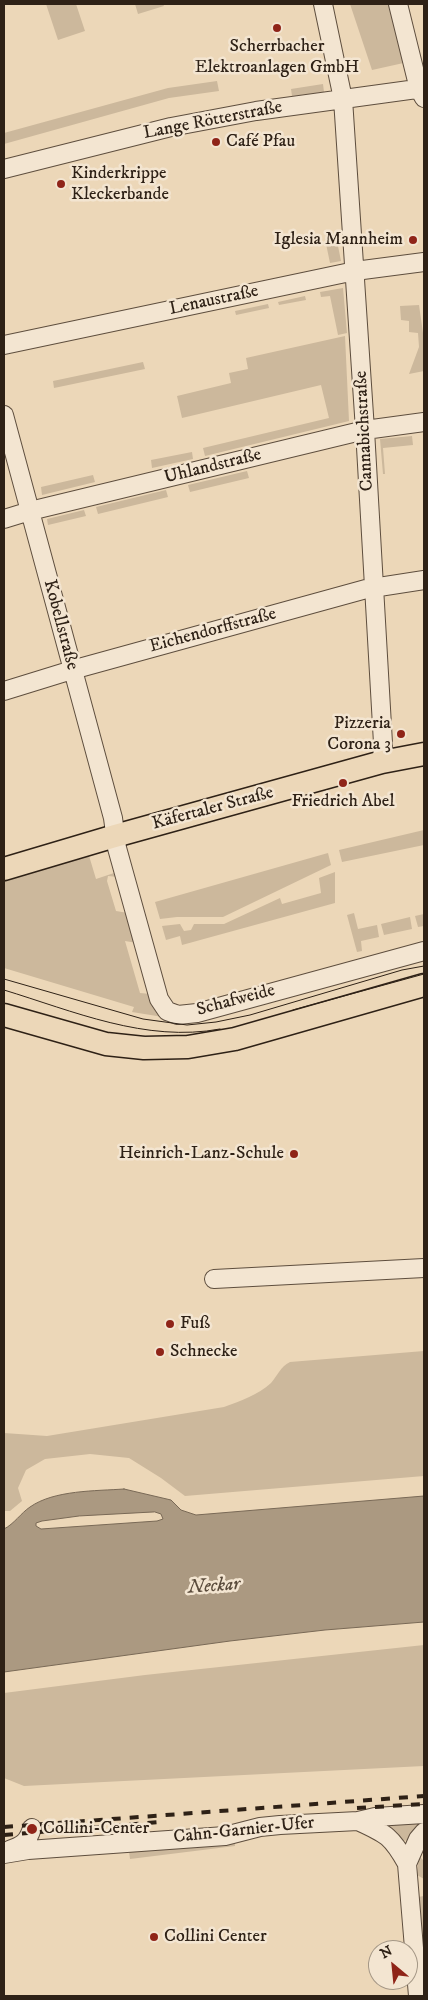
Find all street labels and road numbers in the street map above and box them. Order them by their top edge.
street label: Lange Rötterstraße [142,97,284,145]
street label: Lenaustraße [167,281,261,321]
street label: Cannabichstraße [351,370,379,492]
street label: Uhlandstraße [162,445,264,489]
street label: Kobellstraße [38,578,82,672]
street label: Eichendorffstraße [147,604,279,658]
street label: Käfertaler Straße [150,782,276,836]
street label: Schafweide [194,980,278,1022]
street label: Cahn-Garnier-Ufer [172,1813,316,1849]

